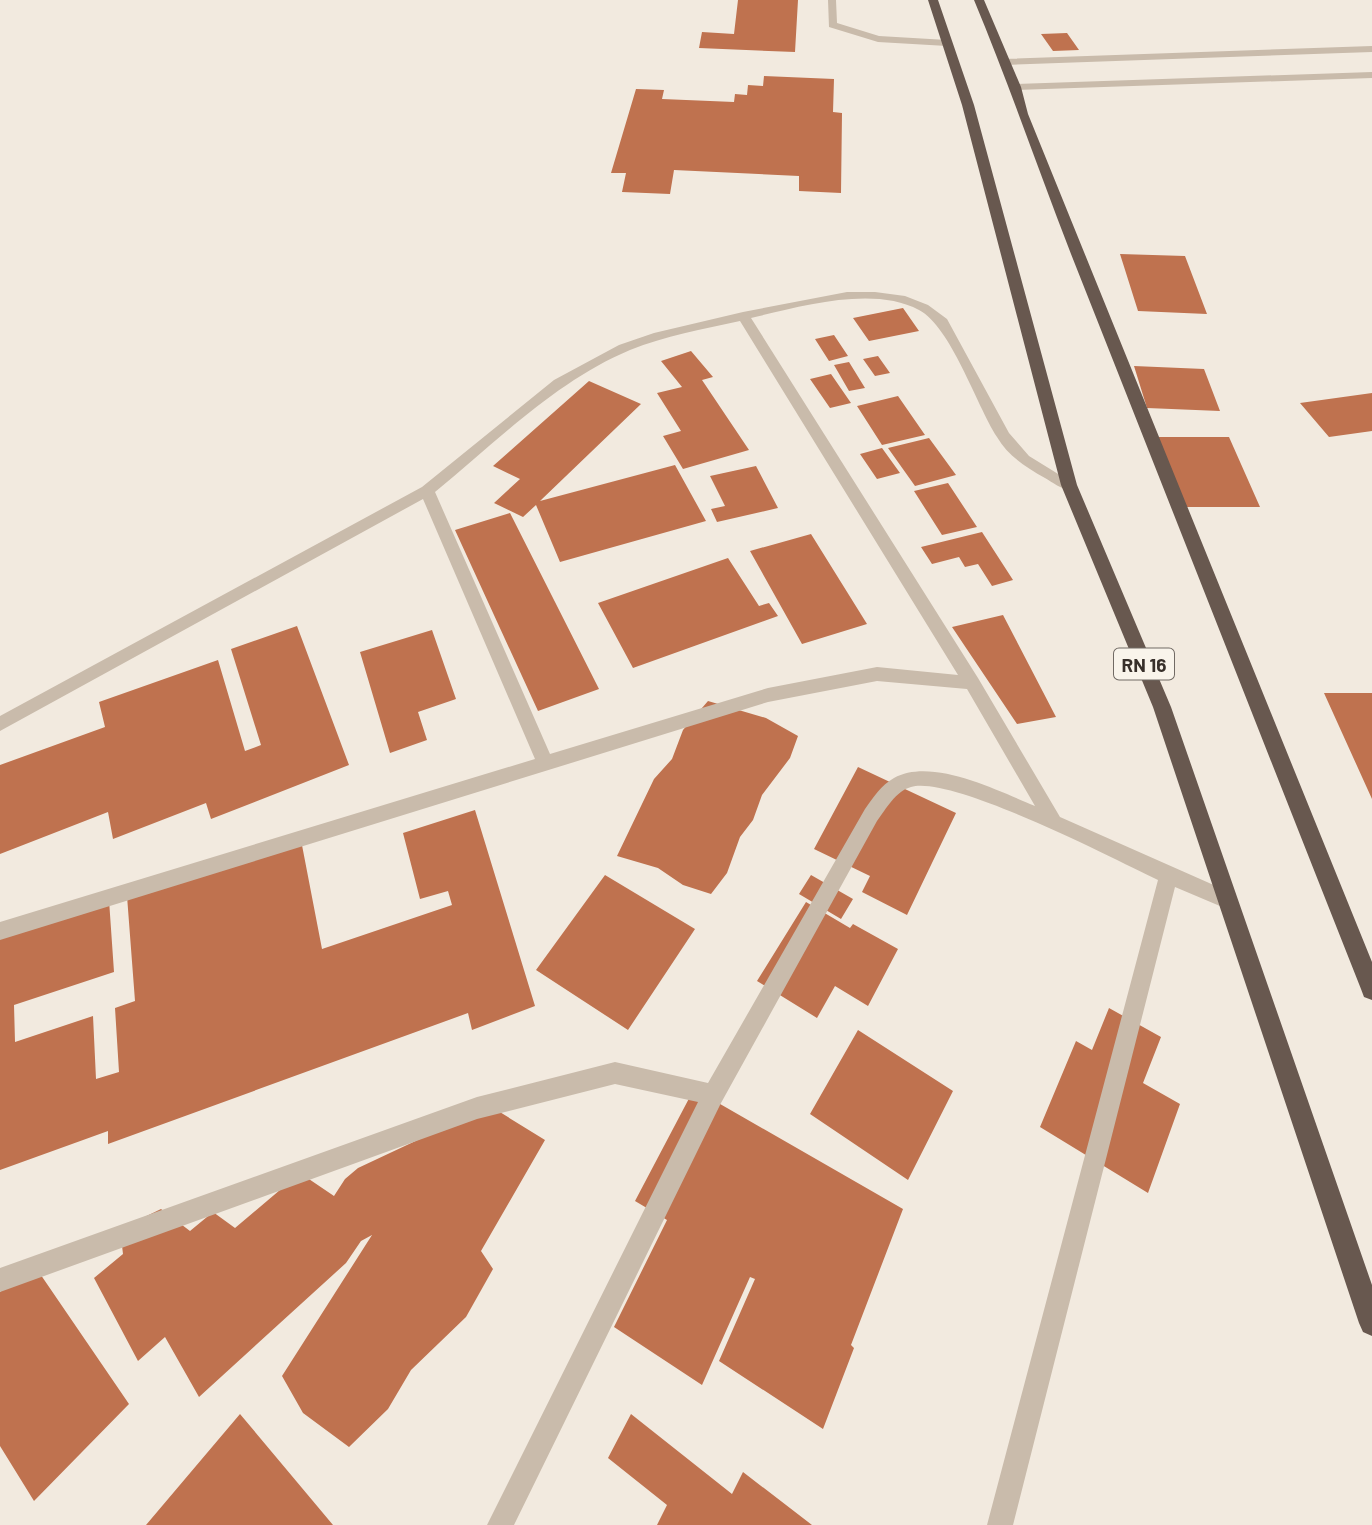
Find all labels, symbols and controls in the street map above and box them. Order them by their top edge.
road number: RN 16 [1114,649,1174,680]

